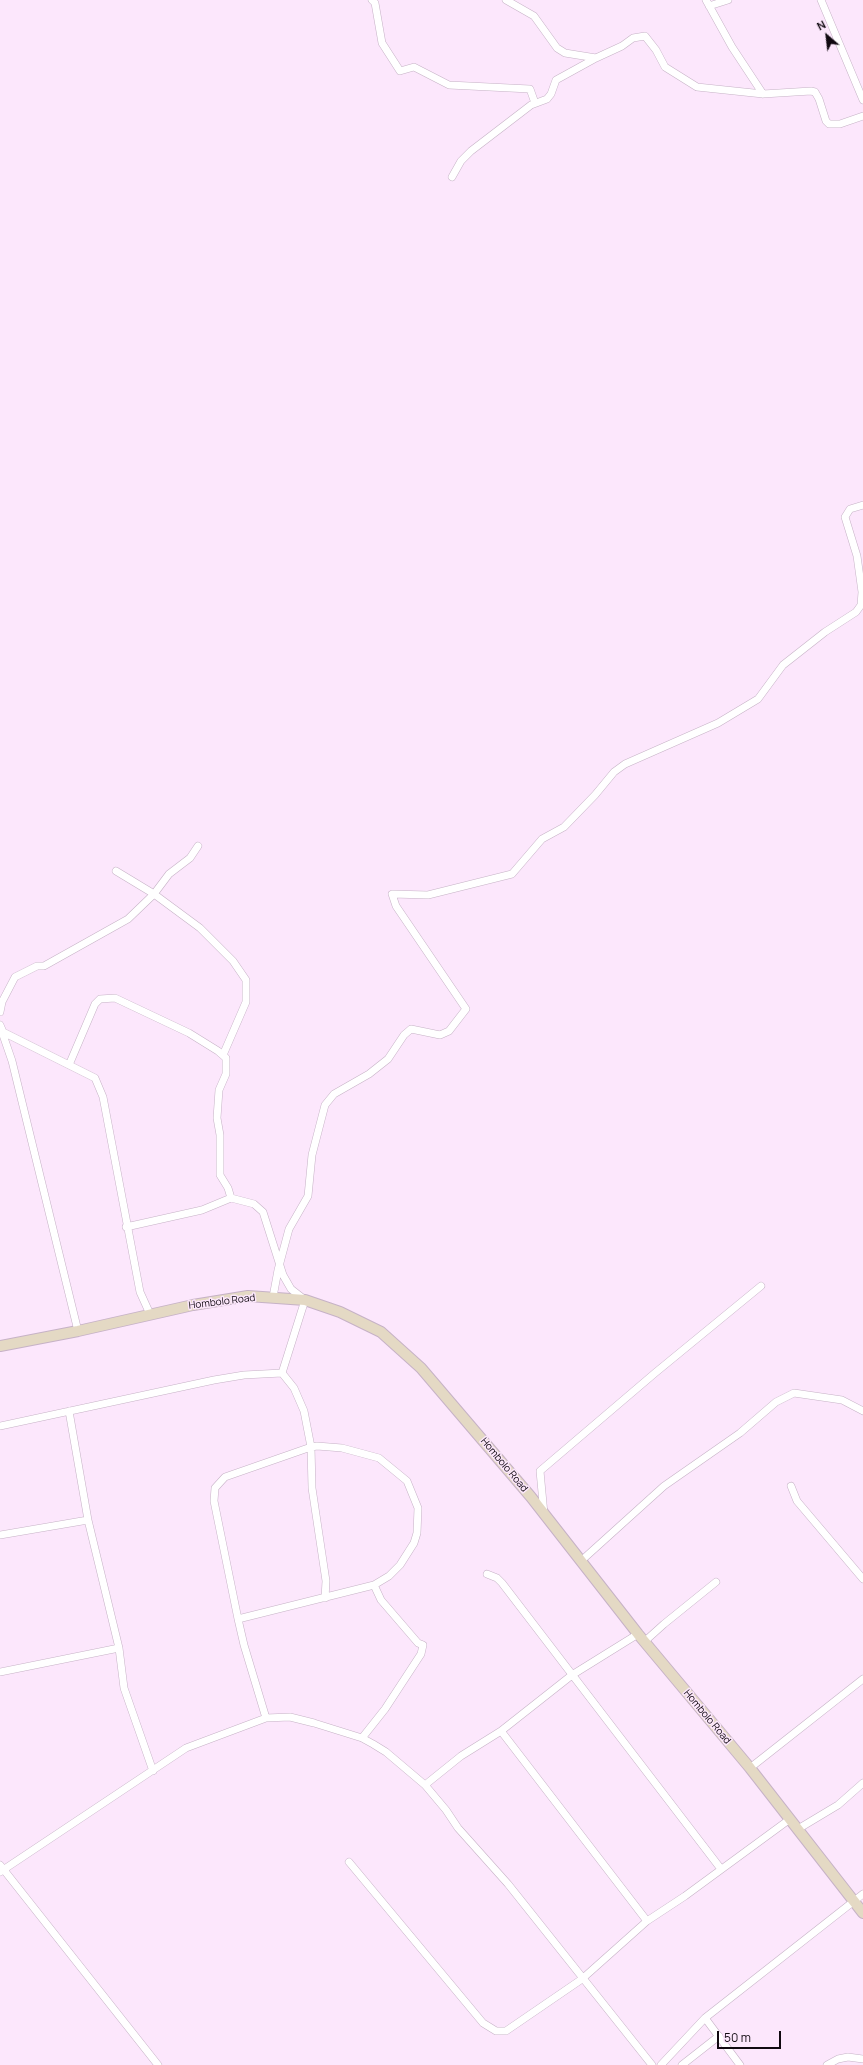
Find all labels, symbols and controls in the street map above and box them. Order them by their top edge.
north arrow [807,16,847,56]
text: N [814,16,828,33]
street label: Hombolo Road [188,1292,256,1312]
street label: Hombolo Road [478,1435,530,1495]
street label: Hombolo Road [681,1687,733,1747]
scale bar [719,2023,783,2049]
text: 50 m [724,2029,751,2046]

